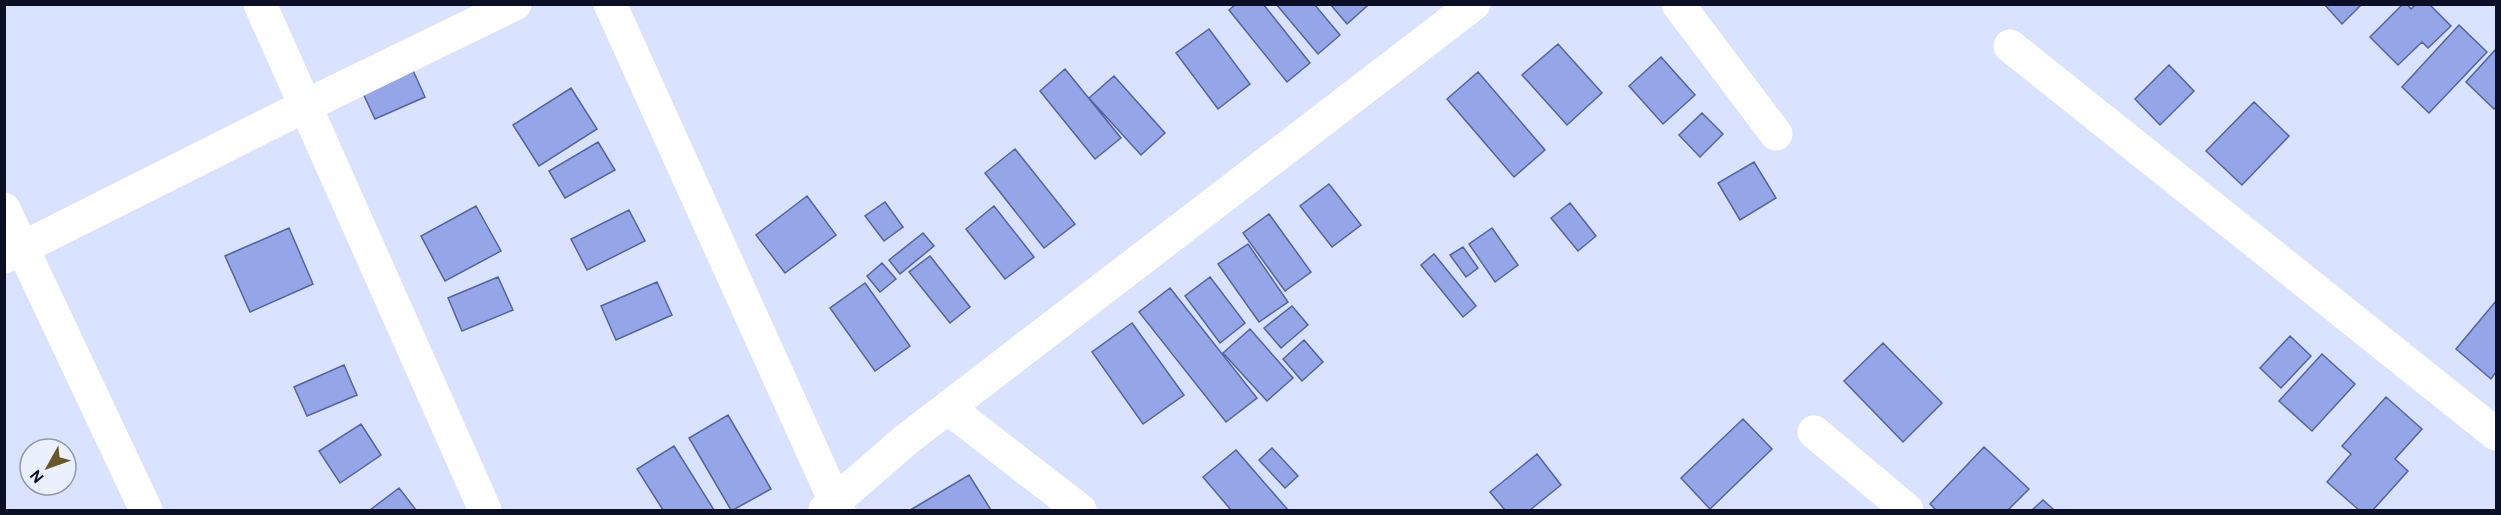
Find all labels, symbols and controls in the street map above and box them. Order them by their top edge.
north arrow [18,437,78,497]
text: N [27,465,49,486]

